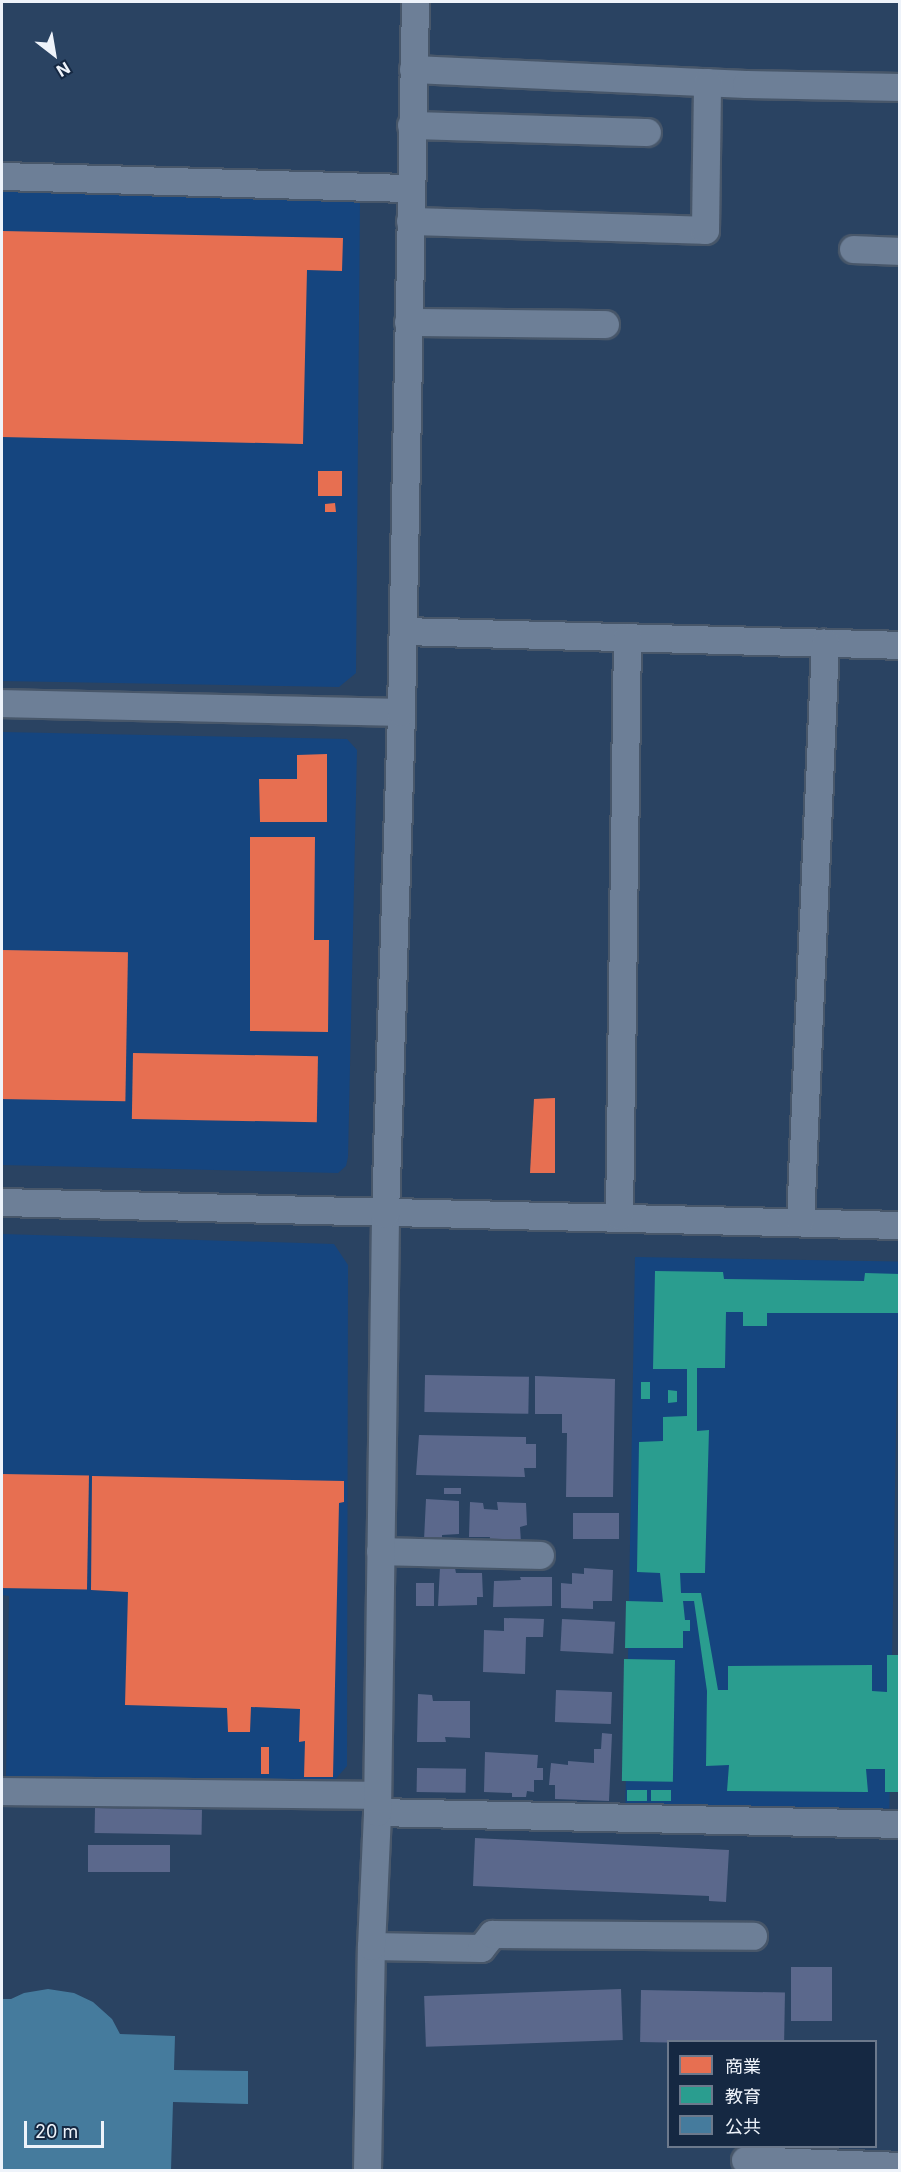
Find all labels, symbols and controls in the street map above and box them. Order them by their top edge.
north arrow [24,24,84,84]
text: N [53,58,74,81]
legend [667,2040,877,2148]
text: 商業 [725,2056,761,2077]
text: 教育 [725,2086,761,2107]
scale bar [27,2109,106,2147]
text: 公共 [725,2116,761,2137]
text: 20 m [35,2121,78,2142]

